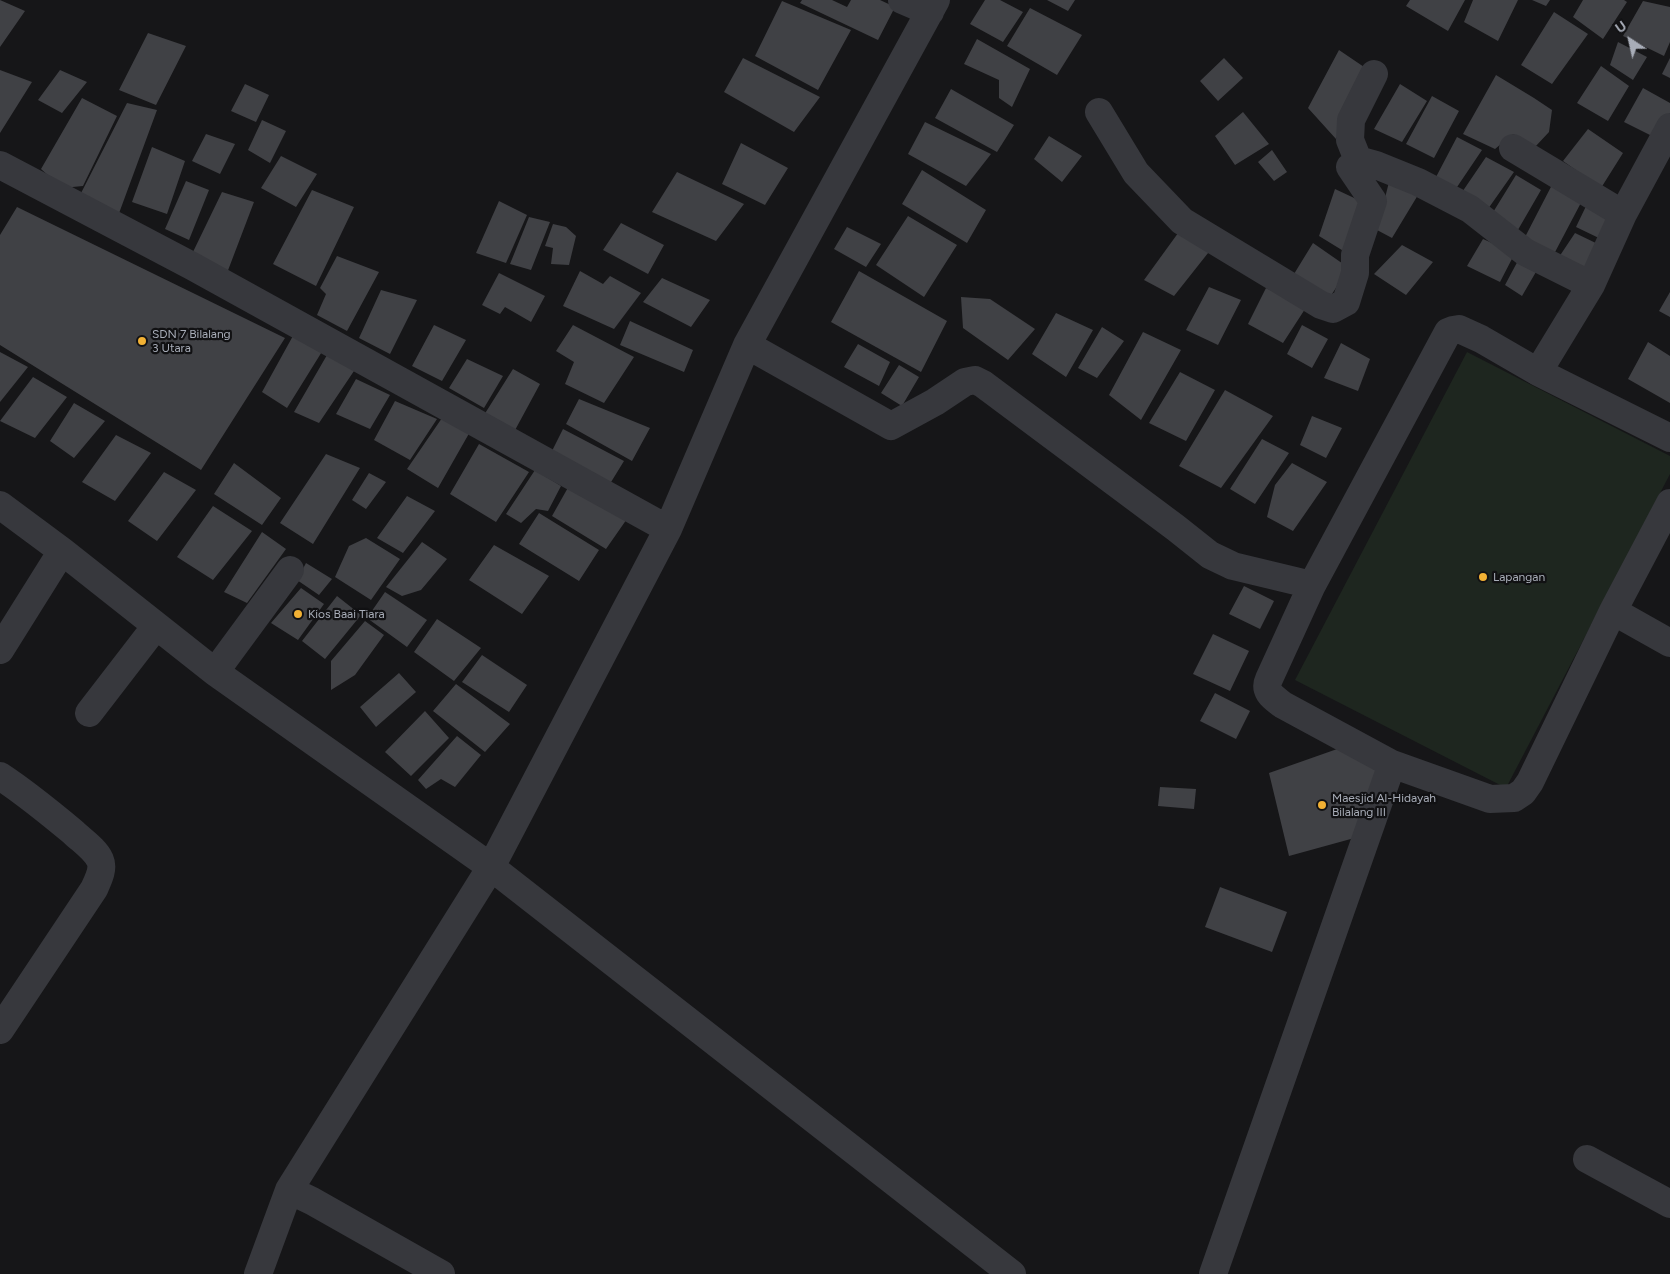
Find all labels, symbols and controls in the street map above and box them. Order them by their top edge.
north arrow [1605,15,1655,65]
text: U [1612,18,1630,37]
place label: SDN 7 Bilalang 3 Utara [152,327,231,355]
marker: SDN 7 Bilalang 3 Utara [136,335,148,347]
place label: Lapangan [1493,570,1545,584]
marker: Lapangan [1477,571,1489,583]
place label: Kios Baai Tiara [308,607,385,621]
marker: Kios Baai Tiara [292,608,304,620]
place label: Maesjid Al-Hidayah Bilalang III [1332,791,1436,819]
marker: Maesjid Al-Hidayah Bilalang III [1316,799,1328,811]

